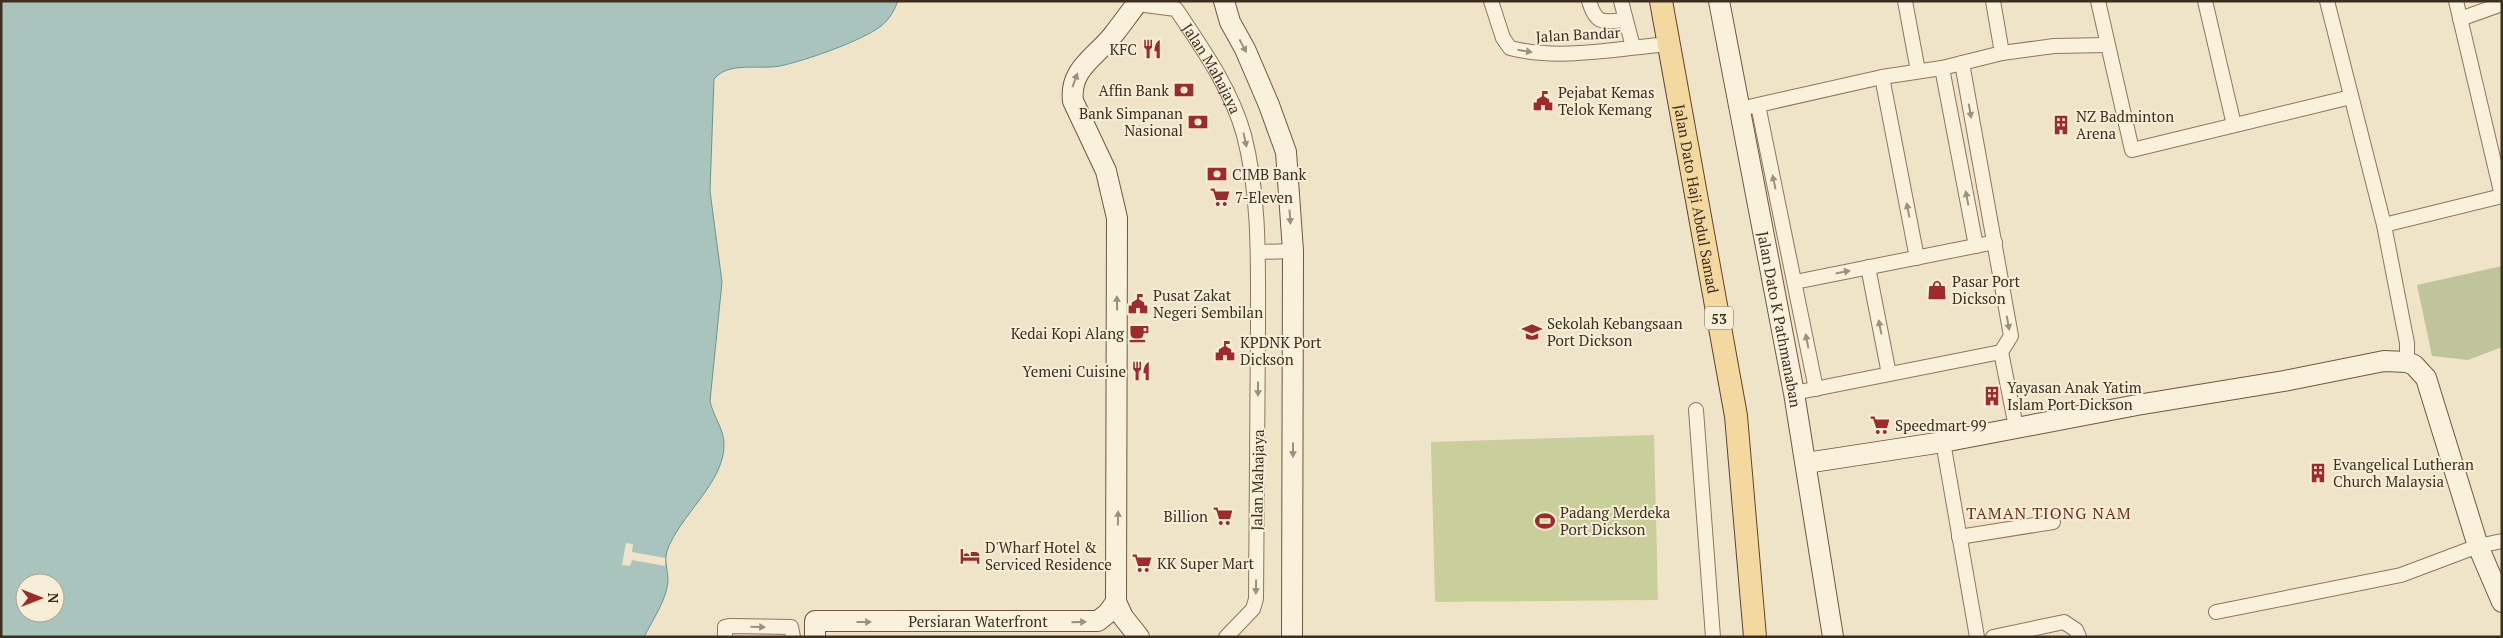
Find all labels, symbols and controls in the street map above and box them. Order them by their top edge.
street label: Jalan Mahajaya [1178,19,1246,117]
street label: Jalan Bandar [1535,22,1621,46]
restaurant icon: KFC [1141,38,1163,60]
place label: KFC [1109,39,1137,59]
one-way arrow [1239,39,1247,53]
one-way arrow [1517,48,1533,56]
one-way arrow [1071,72,1079,87]
bank icon: Affin Bank [1173,79,1195,101]
place label: Affin Bank [1099,80,1169,100]
place label: Pejabat Kemas Telok Kemang [1558,82,1654,119]
public building icon: Pejabat Kemas Telok Kemang [1532,90,1554,112]
place label: Bank Simpanan Nasional [1079,103,1183,140]
street label: Jalan Dato Haji Abdul Samad [1670,103,1724,295]
one-way arrow [1967,104,1975,120]
place label: NZ Badminton Arena [2076,106,2174,143]
bank icon: Bank Simpanan Nasional [1187,111,1209,133]
building icon: NZ Badminton Arena [2050,114,2072,136]
one-way arrow [1241,133,1249,149]
bank icon: CIMB Bank [1206,163,1228,185]
place label: CIMB Bank [1232,164,1307,184]
one-way arrow [1770,174,1778,189]
supermarket icon: 7-Eleven [1209,186,1231,208]
place label: 7-Eleven [1235,187,1293,207]
one-way arrow [1963,190,1971,206]
one-way arrow [1903,201,1911,217]
one-way arrow [1287,210,1295,226]
street label: Jalan Dato K Pathmanaban [1753,229,1806,409]
one-way arrow [1835,268,1851,276]
place label: Pasar Port Dickson [1952,271,2021,308]
shop icon: Pasar Port Dickson [1926,279,1948,301]
place label: Pusat Zakat Negeri Sembilan [1153,285,1263,322]
public building icon: Pusat Zakat Negeri Sembilan [1127,293,1149,315]
one-way arrow [1113,295,1121,311]
road number: 53 [1705,306,1733,330]
place label: Sekolah Kebangsaan Port Dickson [1547,313,1683,350]
one-way arrow [2005,315,2013,331]
one-way arrow [1875,318,1883,334]
school or university icon: Sekolah Kebangsaan Port Dickson [1521,321,1543,343]
cafe icon: Kedai Kopi Alang [1128,322,1150,344]
place label: Kedai Kopi Alang [1011,323,1125,343]
place label: KPDNK Port Dickson [1240,332,1322,369]
one-way arrow [1802,333,1810,349]
public building icon: KPDNK Port Dickson [1214,340,1236,362]
restaurant icon: Yemeni Cuisine [1130,360,1152,382]
place label: Yemeni Cuisine [1022,361,1126,381]
place label: Yayasan Anak Yatim Islam Port Dickson [2007,377,2142,414]
one-way arrow [1254,382,1262,398]
building icon: Yayasan Anak Yatim Islam Port Dickson [1981,385,2003,407]
supermarket icon: Speedmart 99 [1869,414,1891,436]
place label: Speedmart 99 [1895,415,1986,435]
street label: Jalan Mahajaya [1246,429,1268,531]
one-way arrow [1289,442,1297,458]
place label: Evangelical Lutheran Church Malaysia [2333,454,2474,491]
building icon: Evangelical Lutheran Church Malaysia [2307,462,2329,484]
place label: Padang Merdeka Port Dickson [1560,502,1671,539]
district label: TAMAN TIONG NAM [1966,502,2132,524]
supermarket icon: Billion [1212,505,1234,527]
place label: Billion [1164,506,1208,526]
one-way arrow [1114,510,1122,526]
sports icon: Padang Merdeka Port Dickson [1534,510,1556,532]
place label: D'Wharf Hotel & Serviced Residence [985,537,1112,574]
hotel icon: D'Wharf Hotel & Serviced Residence [959,545,981,567]
supermarket icon: KK Super Mart [1131,552,1153,574]
place label: KK Super Mart [1157,553,1254,573]
north arrow [15,573,65,623]
one-way arrow [1252,579,1260,595]
text: N [44,593,63,604]
street label: Persiaran Waterfront [908,611,1048,631]
one-way arrow [856,618,872,626]
one-way arrow [1071,618,1087,626]
one-way arrow [750,623,766,631]

